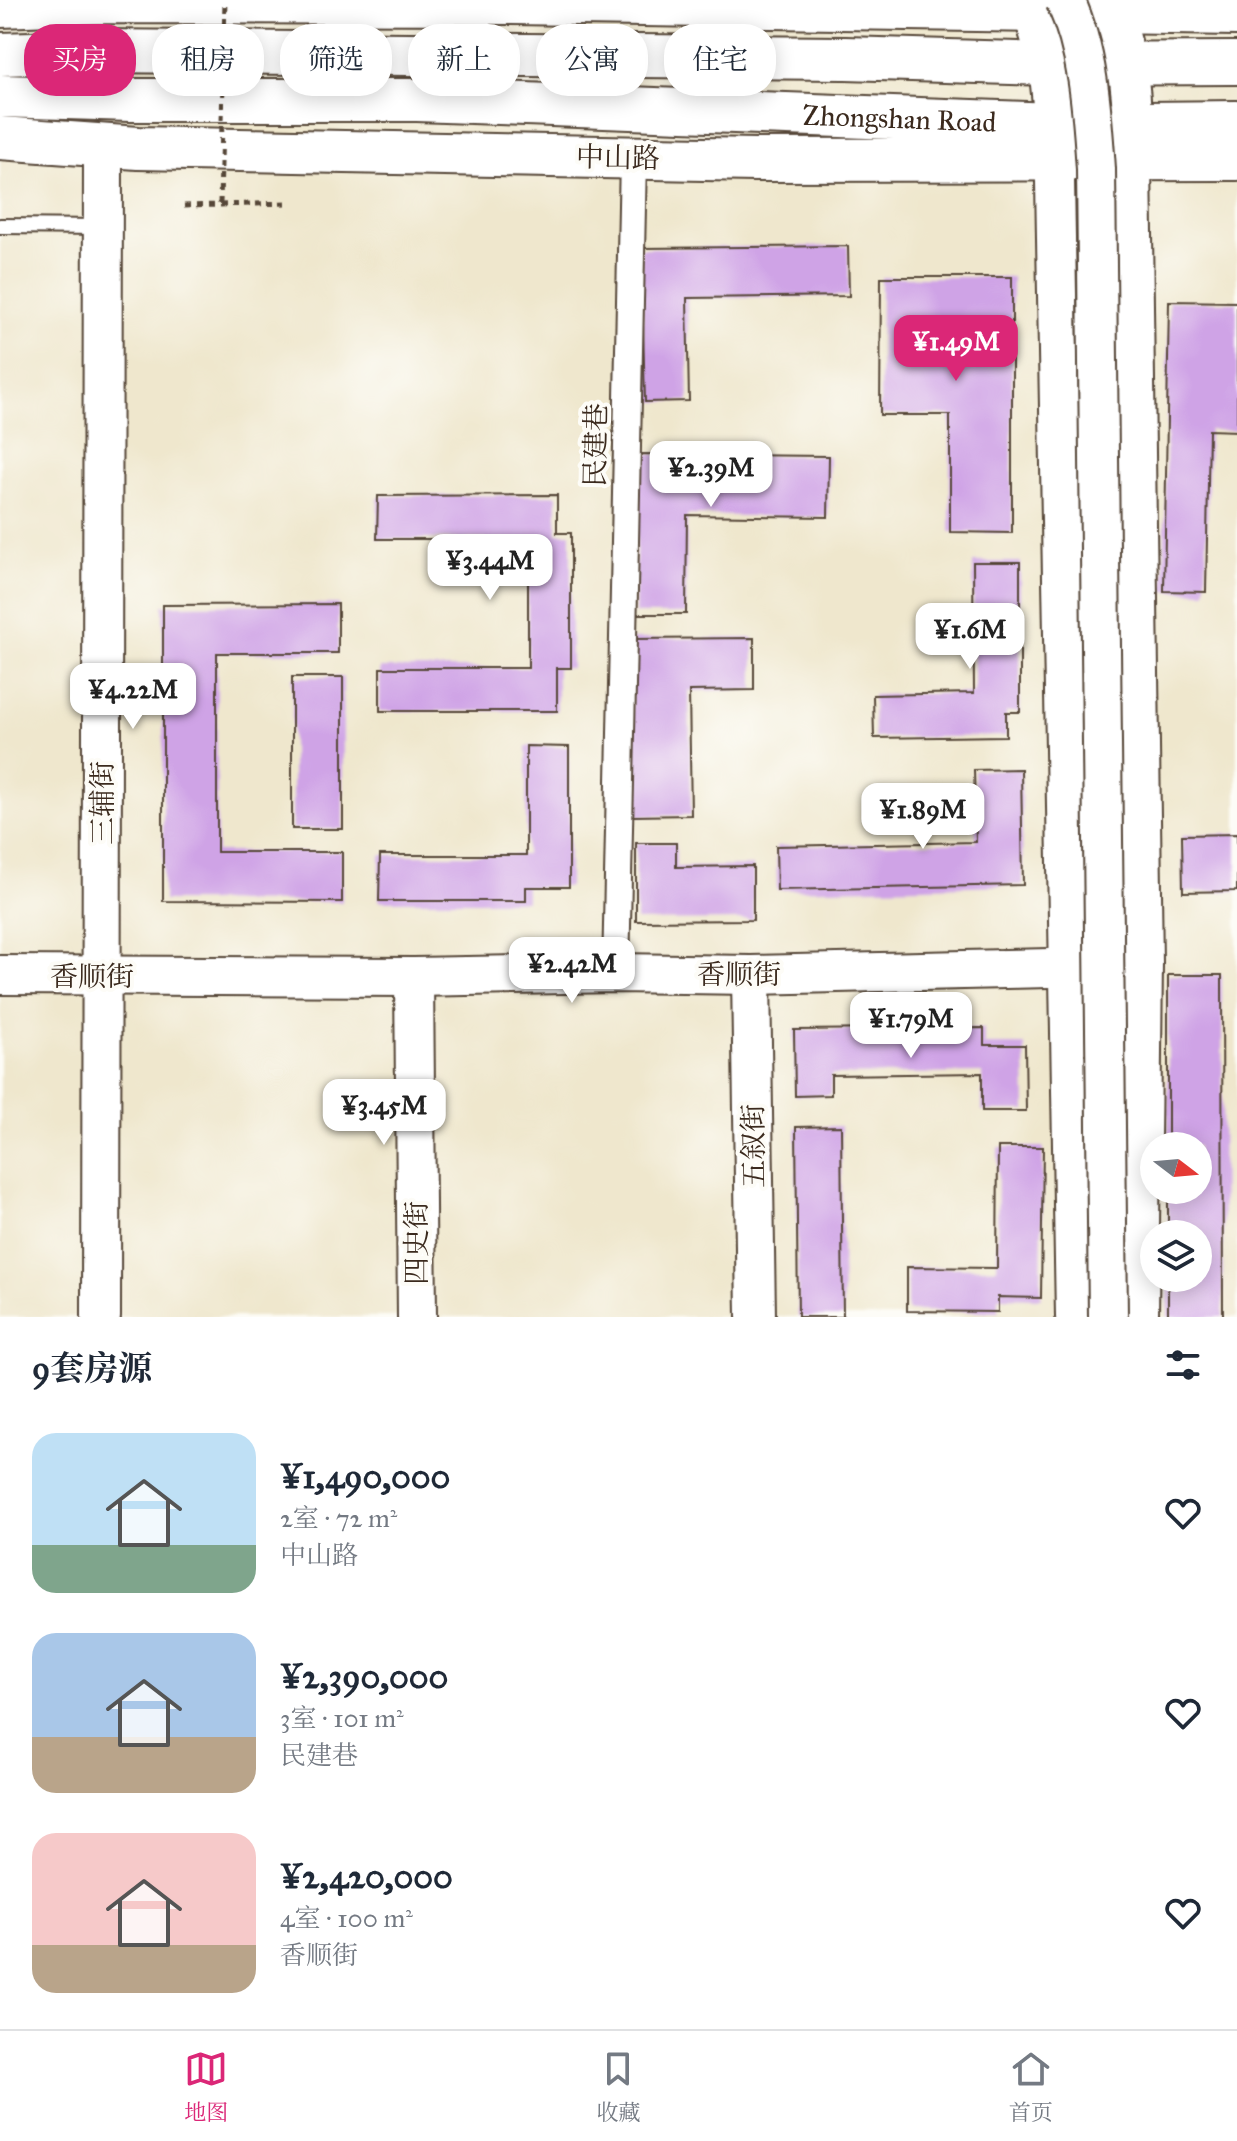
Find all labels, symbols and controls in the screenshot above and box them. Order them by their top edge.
chip: 买房 [24,24,136,96]
chip: 租房 [152,24,264,96]
chip: 筛选 [280,24,392,96]
chip: 新上 [408,24,520,96]
chip: 公寓 [536,24,648,96]
chip: 住宅 [664,24,776,96]
street label: Zhongshan Road [802,98,997,140]
street label: 中山路 [576,139,660,176]
pin: ¥1.49M [891,315,1021,383]
text: ¥1.49M [912,325,1000,357]
street label: 民建巷 [577,403,614,487]
pin: ¥2.39M [646,441,776,509]
text: ¥2.39M [668,451,755,483]
pin: ¥3.44M [425,534,555,602]
text: ¥3.44M [446,544,534,576]
pin: ¥1.6M [914,603,1026,671]
text: ¥1.6M [934,613,1006,645]
pin: ¥4.22M [68,663,198,731]
text: ¥4.22M [88,673,178,705]
street label: 三辅街 [85,761,120,845]
pin: ¥1.89M [858,783,988,851]
text: ¥1.89M [879,793,967,825]
pin: ¥2.42M [507,937,637,1005]
text: ¥2.42M [527,947,617,979]
street label: 香顺街 [697,957,781,992]
street label: 香顺街 [50,959,134,994]
pin: ¥1.79M [846,992,976,1060]
text: ¥1.79M [868,1002,954,1034]
pin: ¥3.45M [319,1079,449,1147]
text: ¥3.45M [341,1089,427,1121]
street label: 五叙街 [735,1104,772,1188]
north arrow [1140,1132,1212,1204]
map controls [1140,1132,1212,1292]
street label: 四史街 [399,1201,434,1285]
button: layers [1140,1220,1212,1292]
icon: filters [1161,1343,1205,1387]
text: 9套房源 [32,1348,152,1389]
text: ¥1,490,000 [280,1456,450,1497]
icon: home [96,1465,192,1561]
icon: heart [1161,1491,1205,1535]
text: 2室 · 72 m² [280,1502,397,1534]
text: 中山路 [280,1539,358,1571]
text: ¥2,390,000 [280,1656,448,1697]
icon: home [96,1665,192,1761]
icon: heart [1161,1691,1205,1735]
text: 3室 · 101 m² [280,1702,404,1734]
text: 民建巷 [280,1739,358,1771]
text: ¥2,420,000 [280,1856,453,1897]
icon: home [96,1865,192,1961]
icon: heart [1161,1891,1205,1935]
text: 4室 · 100 m² [280,1902,413,1934]
text: 香顺街 [280,1939,358,1971]
tab: 地图 [184,2047,228,2126]
tab: 收藏 [596,2047,641,2126]
tab: 首页 [1009,2047,1053,2126]

